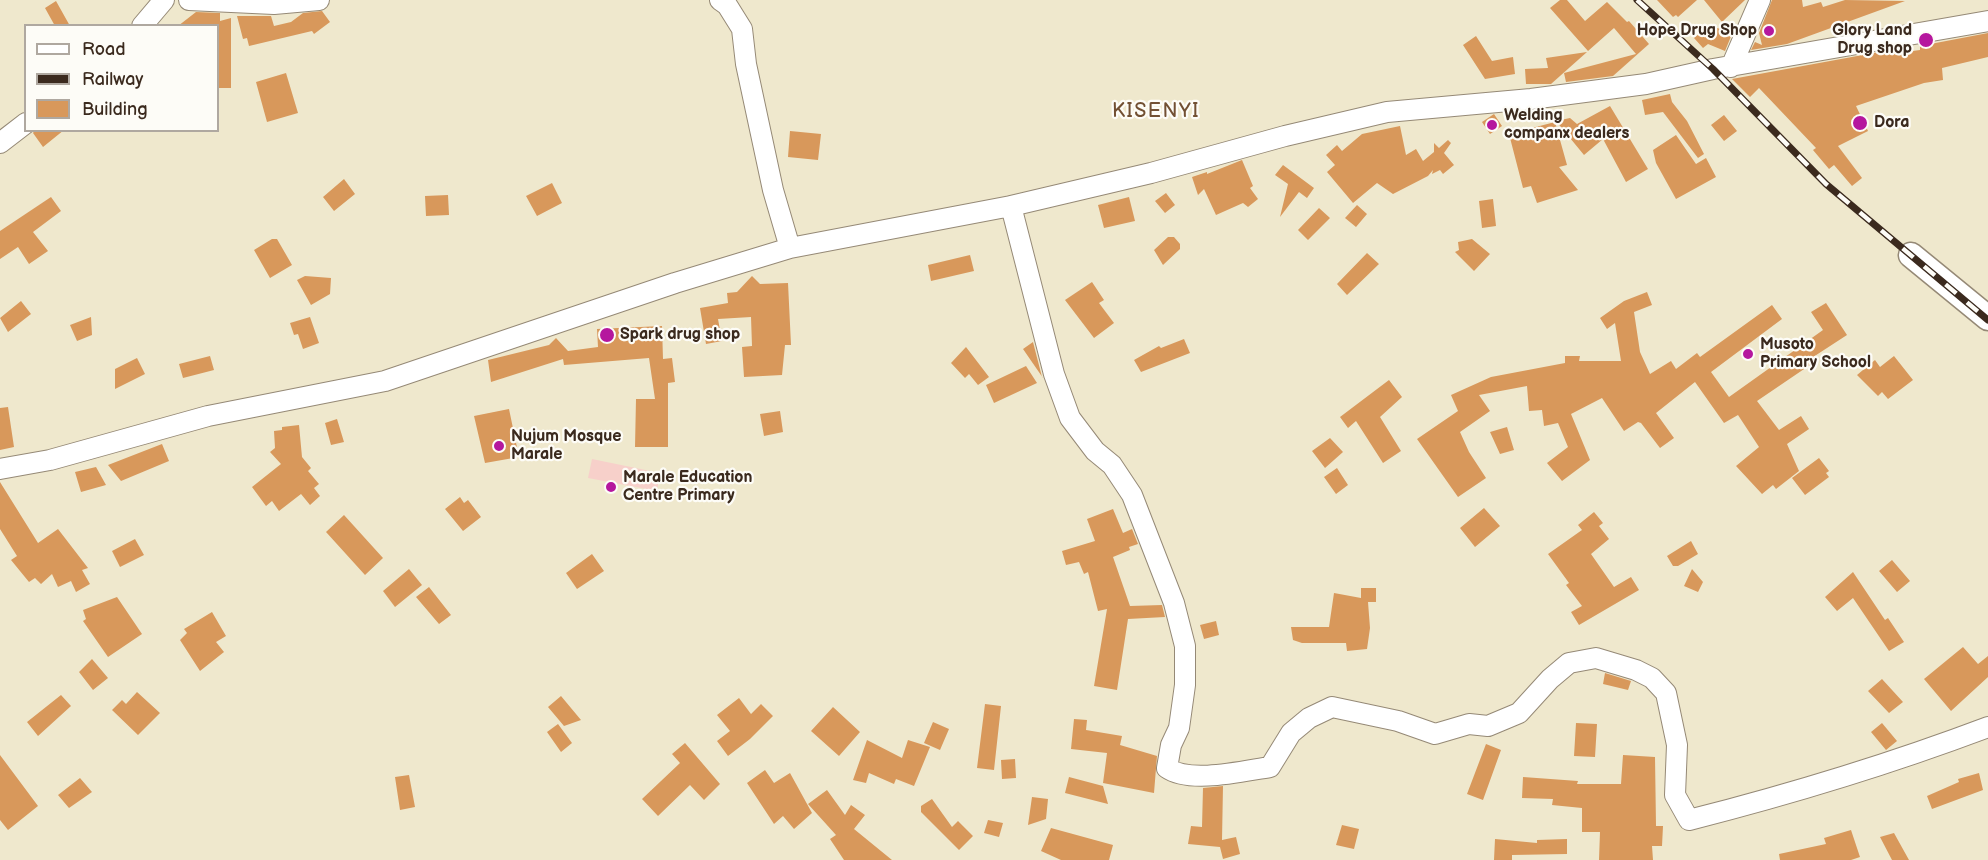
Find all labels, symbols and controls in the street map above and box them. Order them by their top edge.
place label: Hope Drug Shop [1637,21,1757,41]
place label: Glory Land Drug shop [1832,21,1912,59]
legend [24,24,219,132]
marker: Hope Drug Shop [1762,24,1776,38]
marker: Glory Land Drug shop [1917,31,1935,49]
text: Road [82,39,126,60]
text: Railway [82,69,144,90]
text: Building [82,99,148,120]
district label: KISENYI [1112,100,1200,124]
place label: Welding companx dealers [1504,106,1629,144]
place label: Dora [1874,113,1909,133]
marker: Dora [1851,114,1869,132]
marker: Welding companx dealers [1485,118,1499,132]
place label: Spark drug shop [620,325,740,345]
marker: Spark drug shop [598,326,616,344]
place label: Musoto Primary School [1760,335,1871,373]
marker: Musoto Primary School [1741,347,1755,361]
place label: Nujum Mosque Marale [511,427,621,465]
marker: Nujum Mosque Marale [492,439,506,453]
place label: Marale Education Centre Primary [623,468,752,506]
marker: Marale Education Centre Primary [604,480,618,494]

